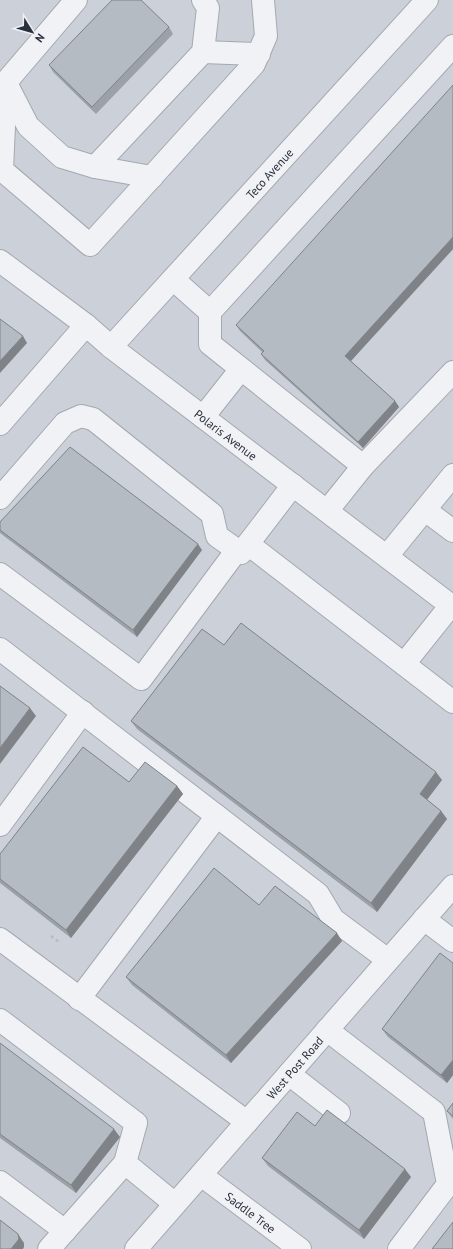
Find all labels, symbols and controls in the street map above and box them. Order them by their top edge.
north arrow [12,12,52,52]
text: N [32,31,48,45]
street label: Teco Avenue [242,145,296,202]
street label: Polaris Avenue [192,406,260,463]
street label: West Post Road [263,1033,326,1102]
street label: Saddle Tree [222,1188,279,1236]

